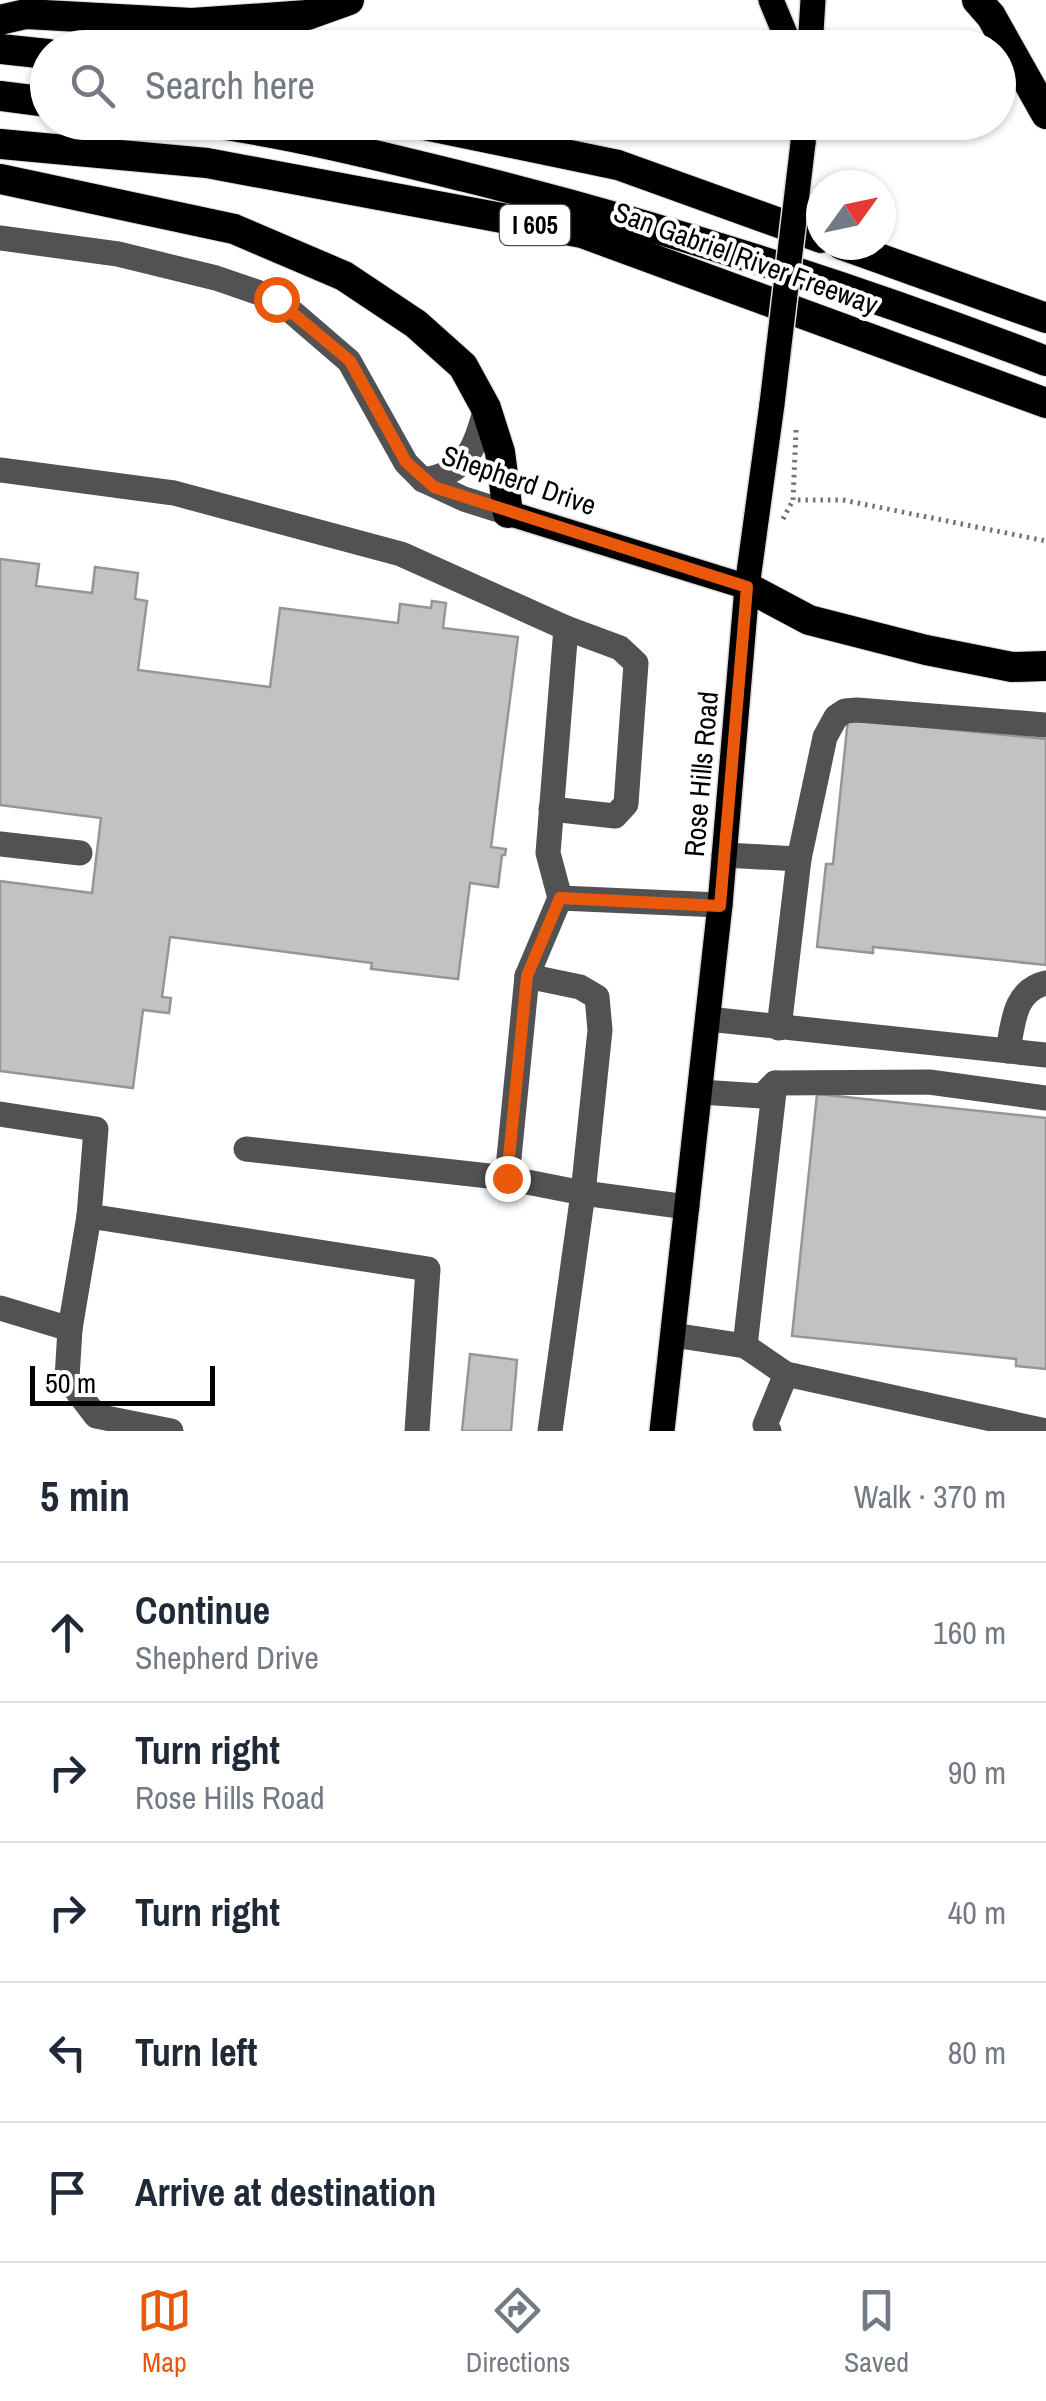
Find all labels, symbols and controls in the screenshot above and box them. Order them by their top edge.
search box [30,30,1016,140]
icon: search [65,58,120,113]
text: Search here [145,60,315,111]
north arrow [806,170,896,260]
street label: San Gabriel River Freeway [609,193,884,324]
road number: I 605 [500,205,570,245]
route start [254,277,300,323]
street label: Shepherd Drive [437,436,601,524]
street label: Rose Hills Road [675,690,727,858]
route end [485,1156,531,1202]
scale bar [30,1361,215,1406]
text: 50 m [45,1364,96,1402]
text: 5 min [40,1468,130,1524]
text: Walk · 370 m [854,1475,1006,1518]
text: Continue [135,1585,270,1636]
icon: ahead [40,1605,95,1660]
text: 160 m [933,1611,1006,1654]
text: Shepherd Drive [135,1636,319,1679]
text: Turn right [135,1725,280,1776]
icon: right [40,1745,95,1800]
text: 90 m [948,1751,1006,1794]
text: Rose Hills Road [135,1776,325,1819]
icon: right [40,1885,95,1940]
text: Turn right [135,1887,280,1938]
text: 40 m [948,1891,1006,1934]
icon: left [40,2025,95,2080]
text: Turn left [135,2027,257,2078]
text: 80 m [948,2031,1006,2074]
icon: arrive [40,2165,95,2220]
text: Arrive at destination [135,2167,436,2218]
tab: Map [137,2283,192,2381]
tab: Directions [466,2283,570,2381]
tab: Saved [844,2283,909,2381]

